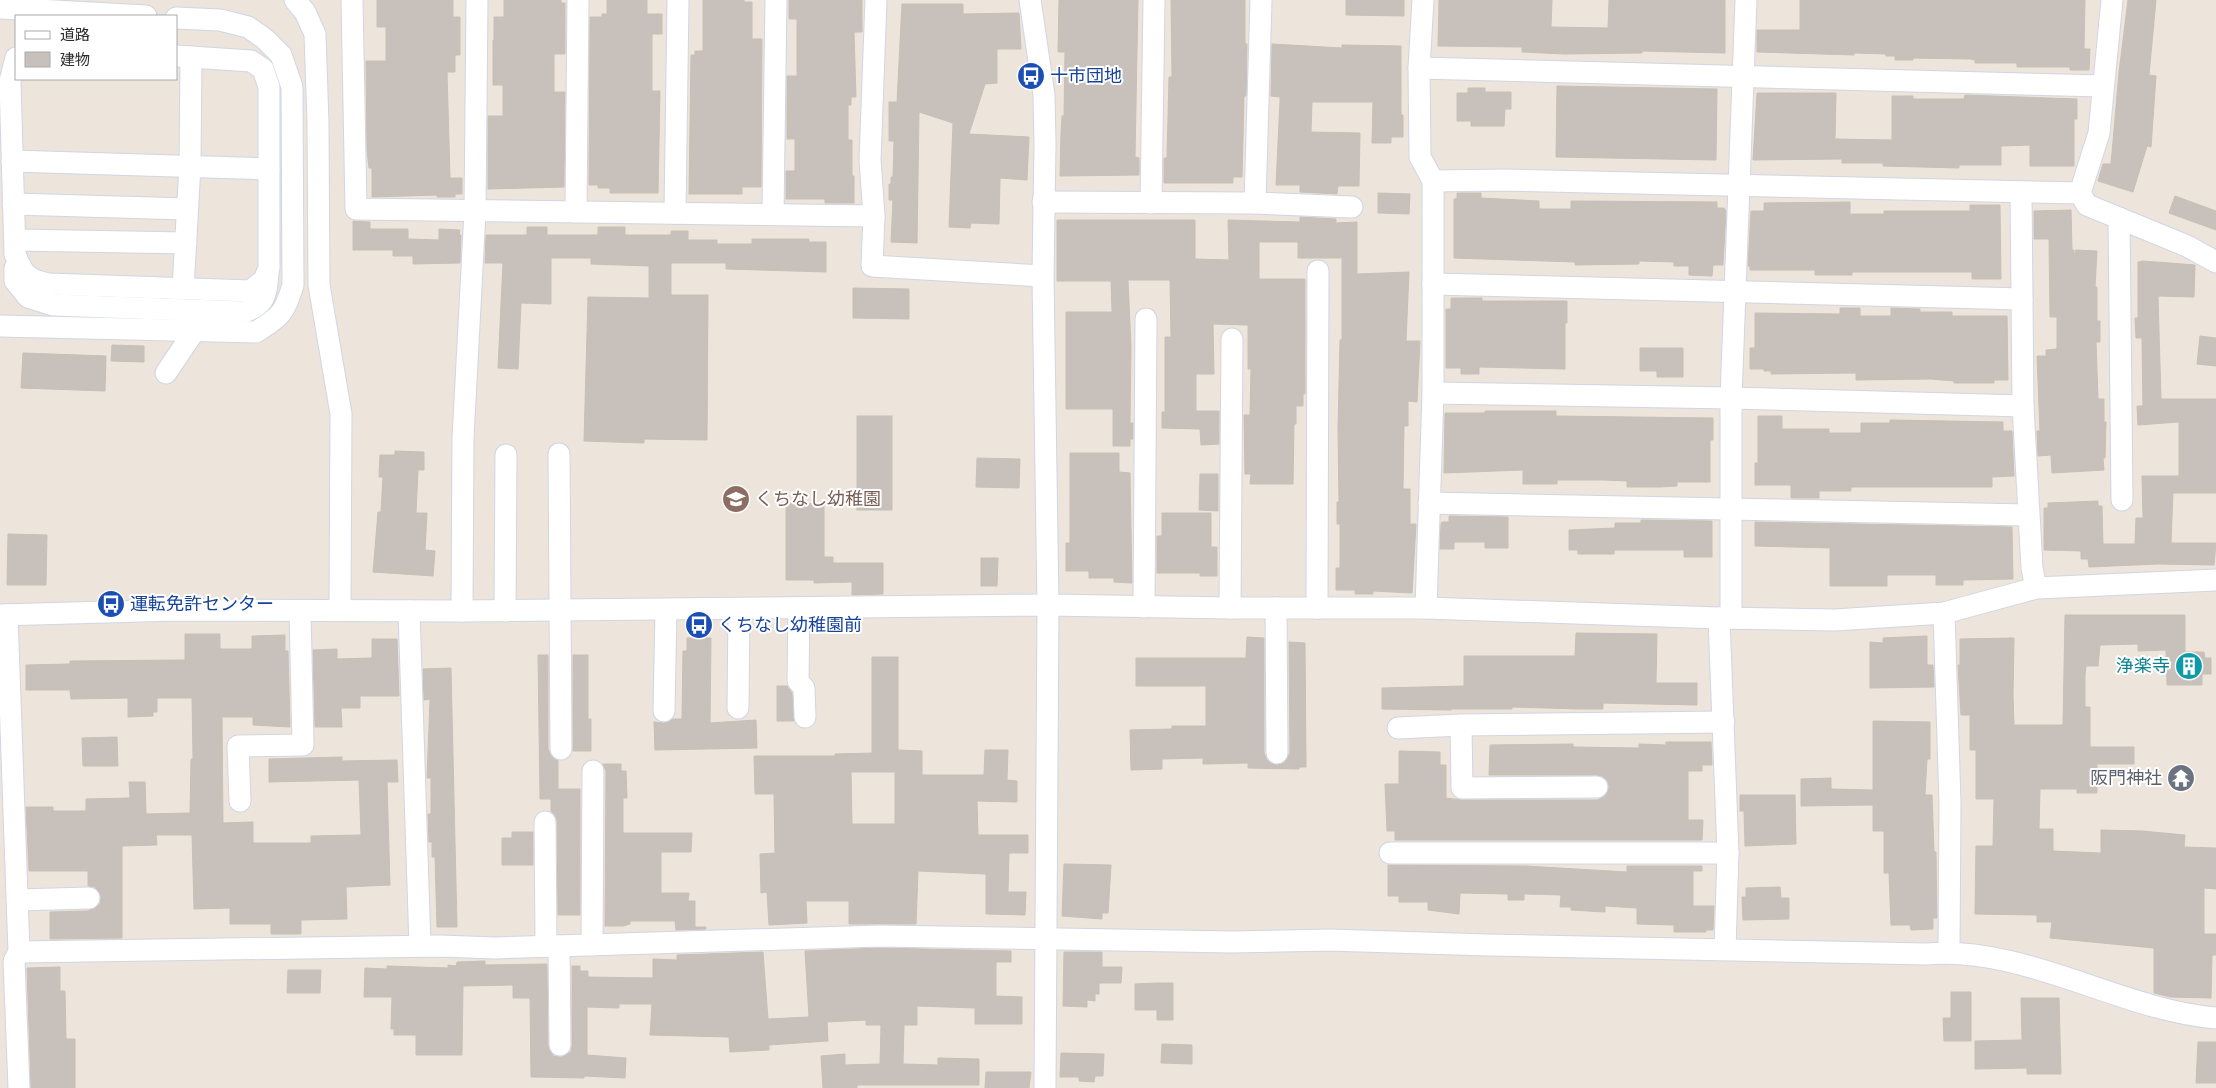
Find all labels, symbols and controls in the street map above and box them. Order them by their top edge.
legend [15,15,178,80]
text: 道路 [60,27,90,43]
text: 建物 [60,52,90,68]
bus stop icon: 十市団地 [1016,61,1046,91]
place label: 十市団地 [1050,67,1122,86]
school or university icon: くちなし幼稚園 [721,484,751,514]
place label: くちなし幼稚園 [755,489,881,509]
bus stop icon: 運転免許センター [96,589,126,619]
place label: 運転免許センター [130,594,274,614]
bus stop icon: くちなし幼稚園前 [684,610,714,640]
place label: くちなし幼稚園前 [718,615,862,635]
building icon: 浄楽寺 [2174,651,2204,681]
place label: 浄楽寺 [2116,657,2170,676]
temple icon: 阪門神社 [2166,763,2196,793]
place label: 阪門神社 [2090,769,2162,788]

